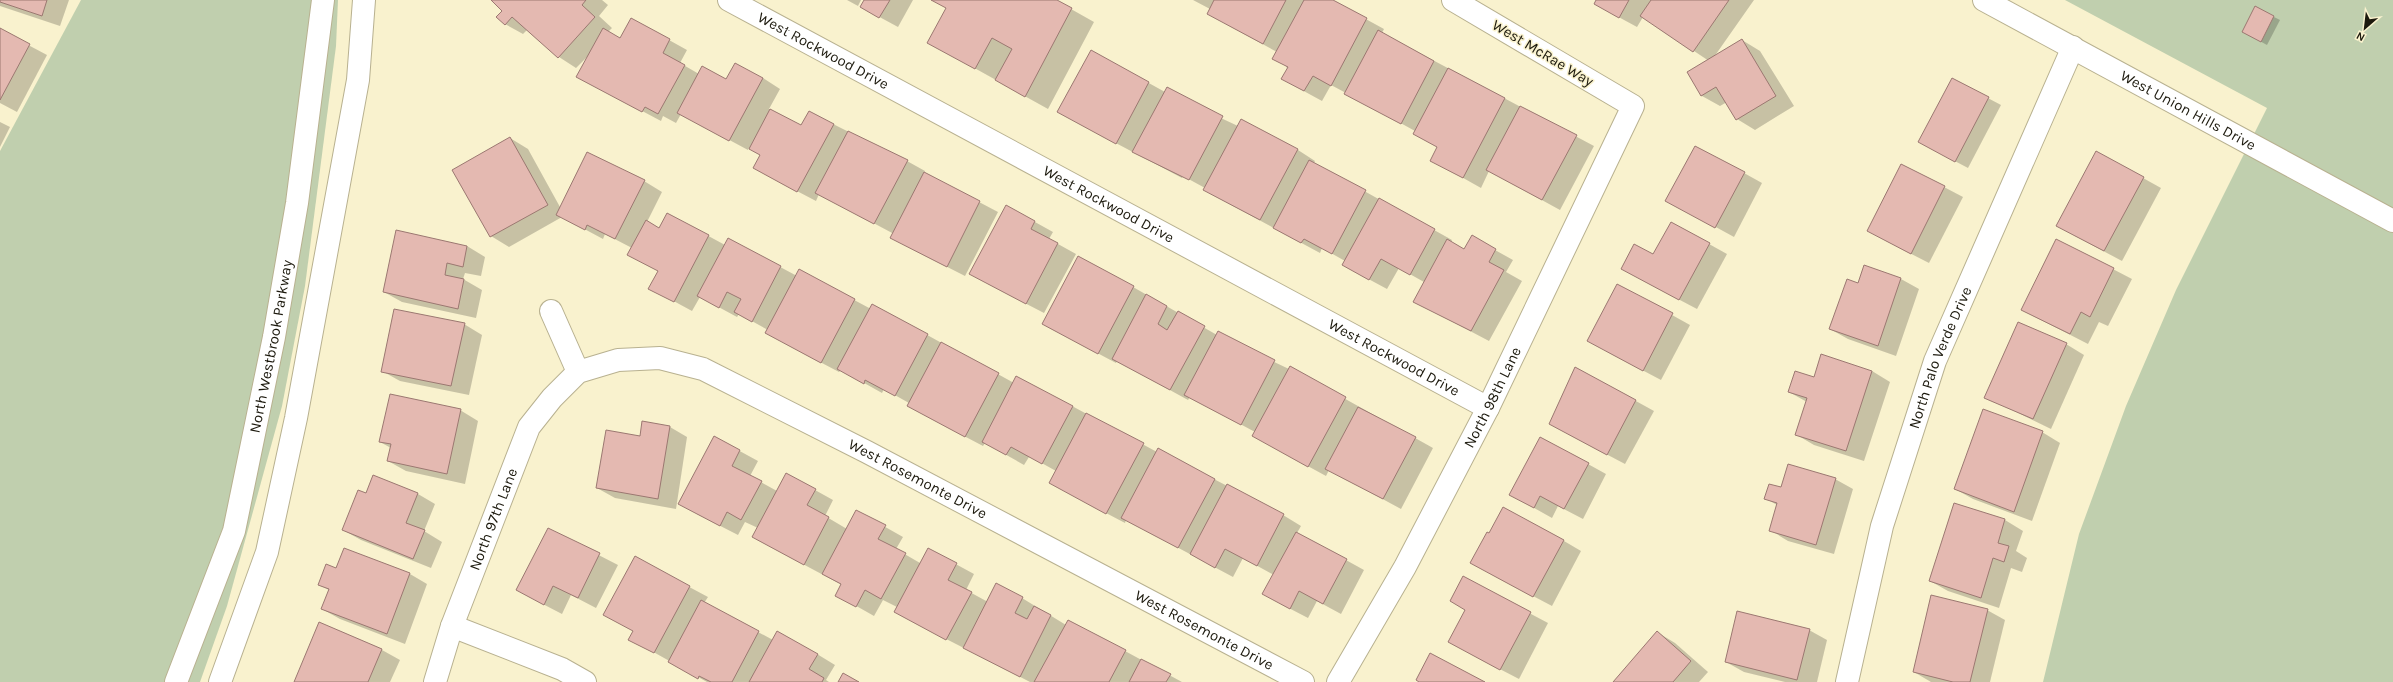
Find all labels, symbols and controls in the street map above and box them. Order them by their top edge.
street label: West Rockwood Drive [755,8,892,93]
north arrow [2345,8,2385,48]
street label: West McRae Way [1489,16,1597,90]
text: N [2354,29,2367,44]
street label: West Union Hills Drive [2117,66,2259,154]
street label: West Rockwood Drive [1040,162,1177,247]
street label: North Westbrook Parkway [245,259,296,434]
street label: North Palo Verde Drive [1905,284,1976,431]
street label: West Rockwood Drive [1325,315,1463,400]
street label: North 98th Lane [1460,344,1525,451]
street label: West Rosemonte Drive [845,435,990,523]
street label: North 97th Lane [465,466,521,573]
street label: West Rosemonte Drive [1132,586,1277,674]

